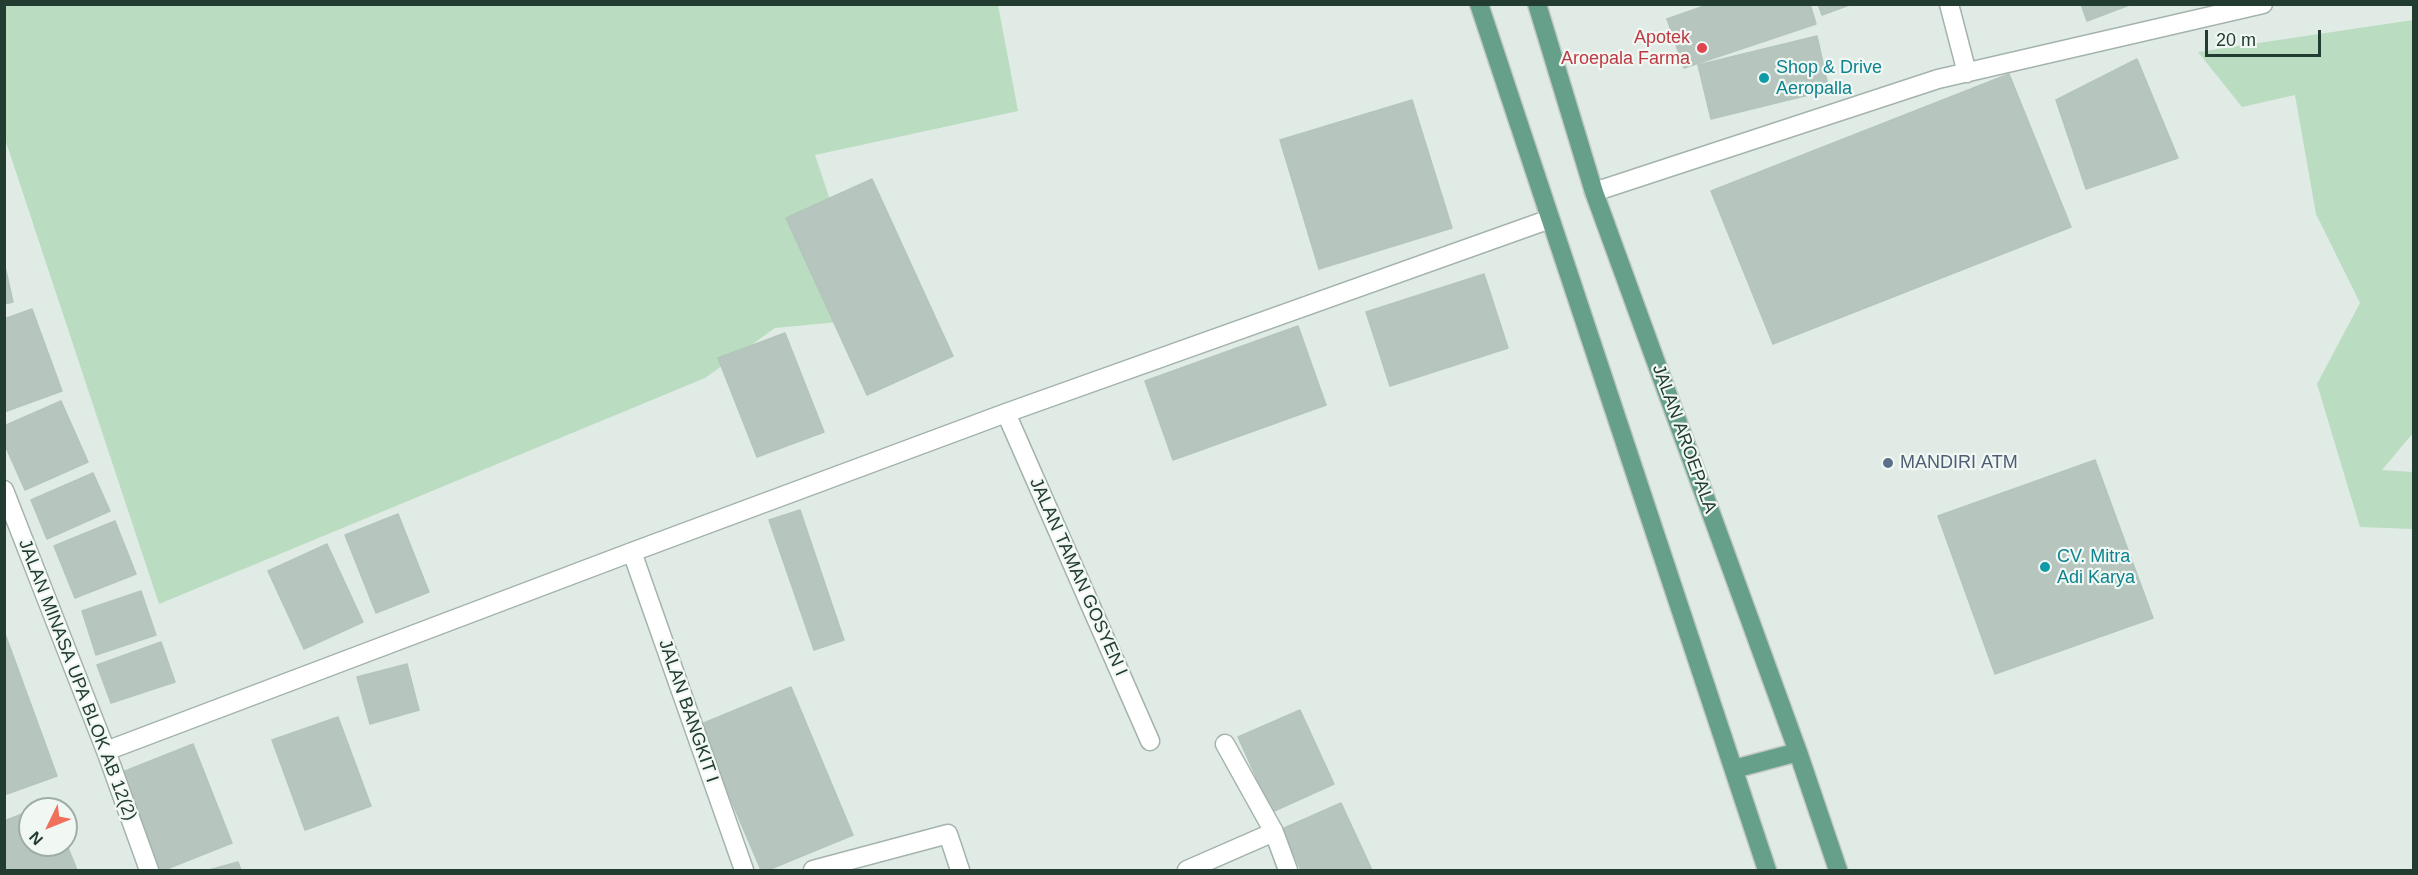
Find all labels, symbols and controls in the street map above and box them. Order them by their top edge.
scale bar [2208,18,2324,56]
place label: Apotek Aroepala Farma [1561,27,1690,70]
text: 20 m [2216,30,2256,50]
marker: Apotek Aroepala Farma [1695,41,1709,55]
place label: Shop & Drive Aeropalla [1776,57,1882,100]
marker: Shop & Drive Aeropalla [1757,71,1771,85]
street label: JALAN AROEPALA [1647,362,1721,516]
place label: MANDIRI ATM [1900,452,2018,474]
marker: MANDIRI ATM [1881,456,1895,470]
street label: JALAN TAMAN GOSYEN I [1024,475,1132,679]
street label: JALAN MINASA UPA BLOK AB 12(2) [13,536,141,824]
place label: CV. Mitra Adi Karya [2057,546,2135,588]
marker: CV. Mitra Adi Karya [2038,560,2052,574]
street label: JALAN BANGKIT I [653,637,723,785]
north arrow [18,797,78,857]
text: N [26,828,46,848]

